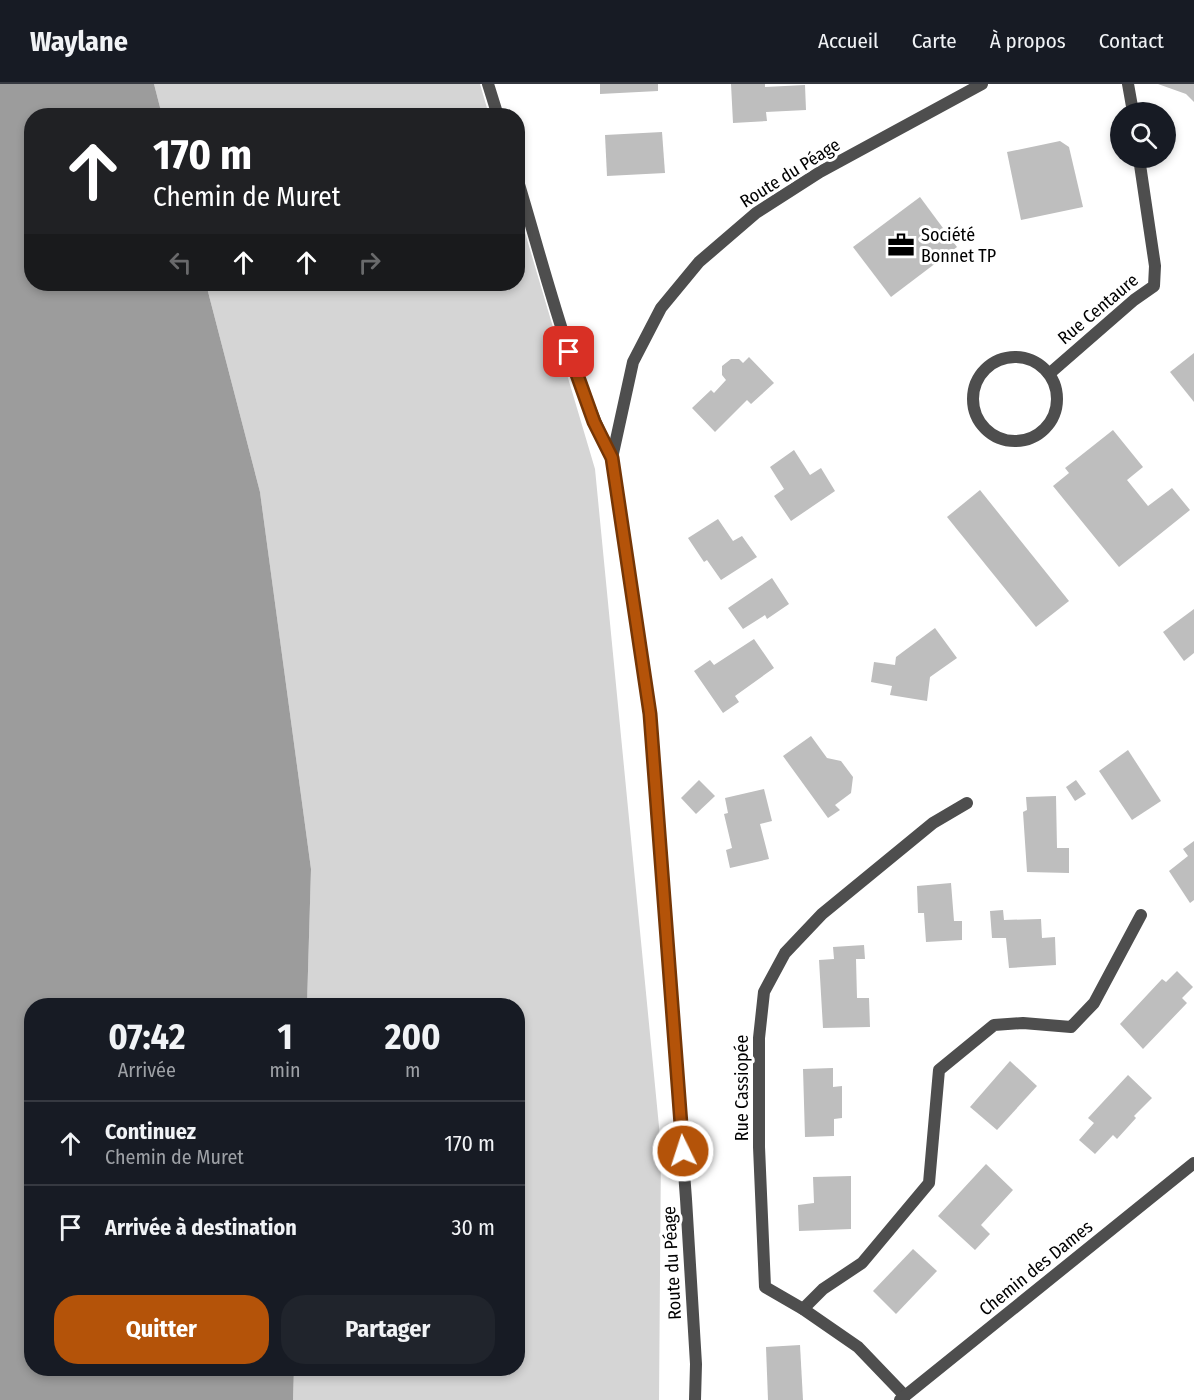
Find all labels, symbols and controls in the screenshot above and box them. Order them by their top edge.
text: Waylane [30,25,128,58]
text: Accueil [818,28,879,54]
text: Carte [912,28,957,54]
text: À propos [990,28,1066,54]
text: Contact [1099,28,1164,54]
map controls [1110,102,1176,168]
button: search [1110,102,1176,168]
text: 170 m [153,130,252,180]
icon: ahead [54,132,132,210]
street label: Route du Péage [736,133,844,212]
text: Chemin de Muret [153,181,340,213]
place label: Société Bonnet TP [921,224,996,267]
office icon: Société Bonnet TP [886,230,916,260]
icon: left [164,246,197,279]
icon: ahead [227,246,260,279]
icon: ahead [290,246,323,279]
icon: right [353,246,386,279]
street label: Rue Centaure [1053,269,1143,349]
pin [543,326,594,377]
icon: arrive [552,335,585,368]
text: 07:42 [108,1015,185,1059]
text: 1 [277,1015,293,1059]
text: 200 [385,1015,441,1059]
street label: Rue Cassiopée [731,1035,753,1141]
text: Arrivée [118,1058,176,1082]
text: min [270,1058,301,1082]
text: m [405,1058,420,1082]
text: Continuez [105,1118,196,1145]
position arrow [651,1119,715,1183]
icon: ahead [54,1127,87,1160]
text: 170 m [444,1130,495,1157]
text: Chemin de Muret [105,1145,244,1169]
street label: Route du Péage [658,1206,686,1320]
icon: arrive [54,1211,87,1244]
text: Arrivée à destination [105,1214,297,1241]
text: 30 m [452,1214,495,1241]
street label: Chemin des Dames [975,1215,1097,1320]
button: Quitter [54,1295,269,1364]
button: Partager [281,1295,495,1364]

